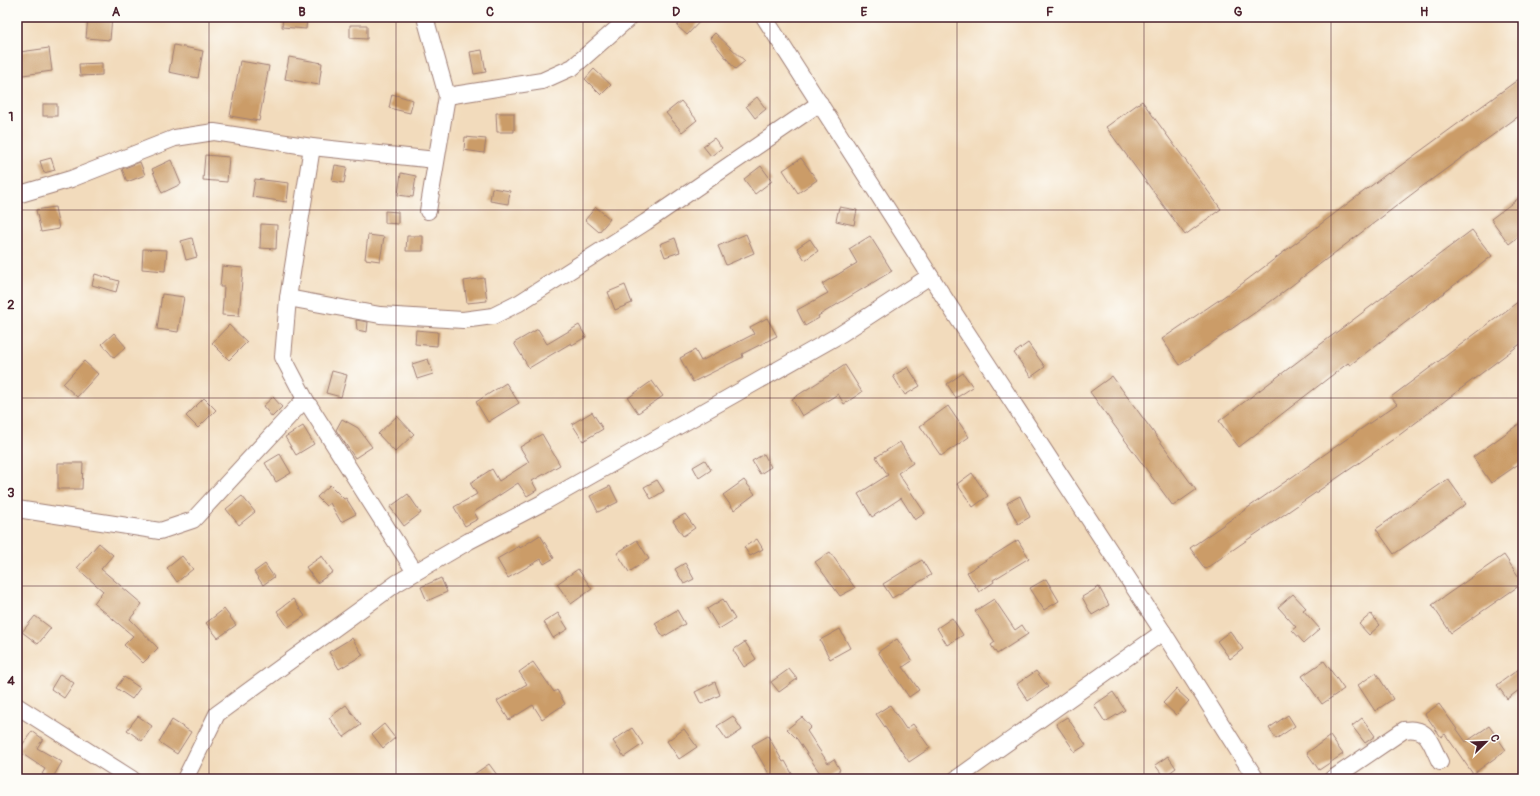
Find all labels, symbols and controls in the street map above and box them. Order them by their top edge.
text: A [112,4,121,20]
text: B [298,4,306,20]
text: C [486,4,494,20]
text: D [672,4,680,20]
text: E [861,4,868,20]
text: F [1046,4,1054,20]
text: G [1234,4,1243,20]
text: H [1420,4,1428,20]
text: 1 [8,109,14,125]
text: 2 [7,297,15,313]
text: 3 [7,485,15,501]
text: 4 [7,673,15,689]
north arrow [1466,722,1506,762]
text: С [1487,733,1502,744]

